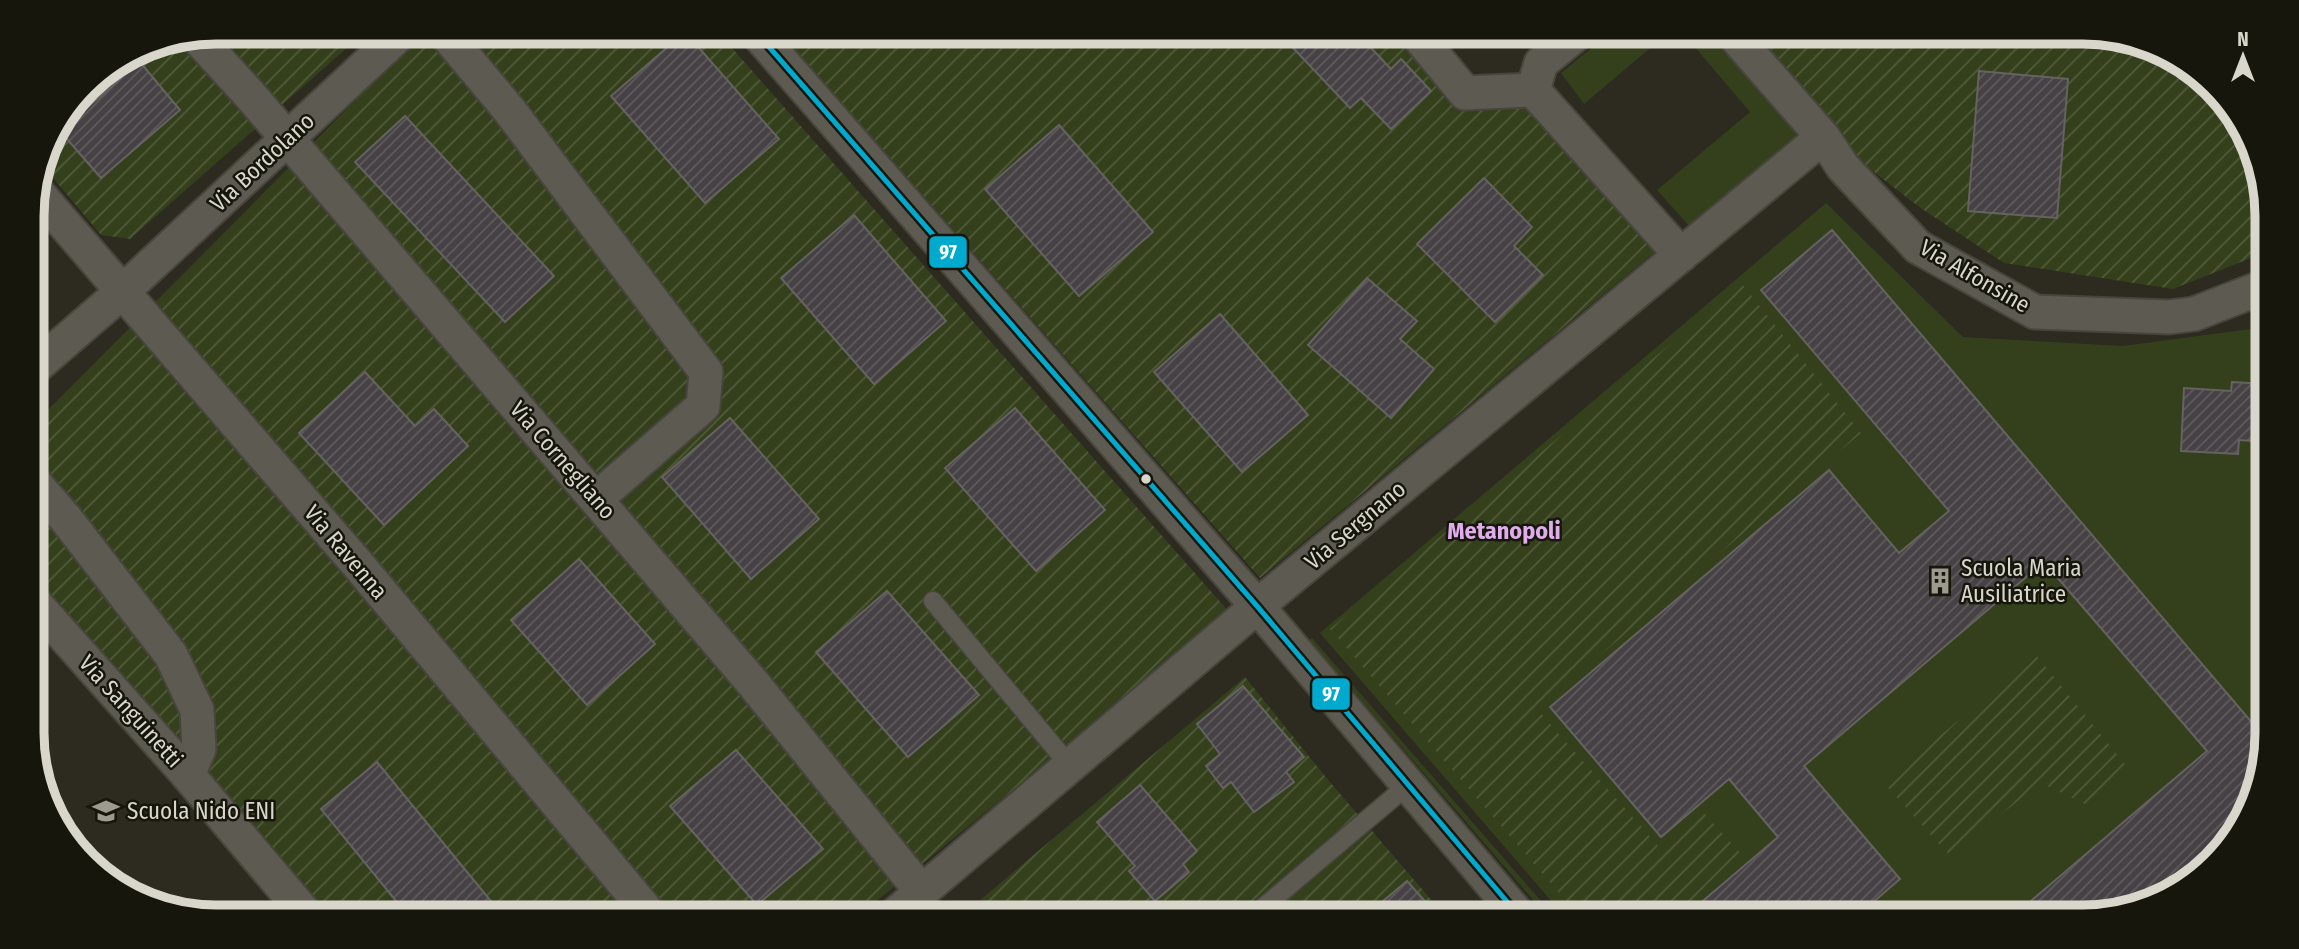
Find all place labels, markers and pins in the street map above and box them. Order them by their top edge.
unlabelled marker [1139,472,1153,486]
place label: Scuola Maria Ausiliatrice [1961,554,2082,608]
building icon: Scuola Maria Ausiliatrice [1925,566,1955,596]
school or university icon: Scuola Nido ENI [91,796,121,826]
place label: Scuola Nido ENI [127,797,275,825]

